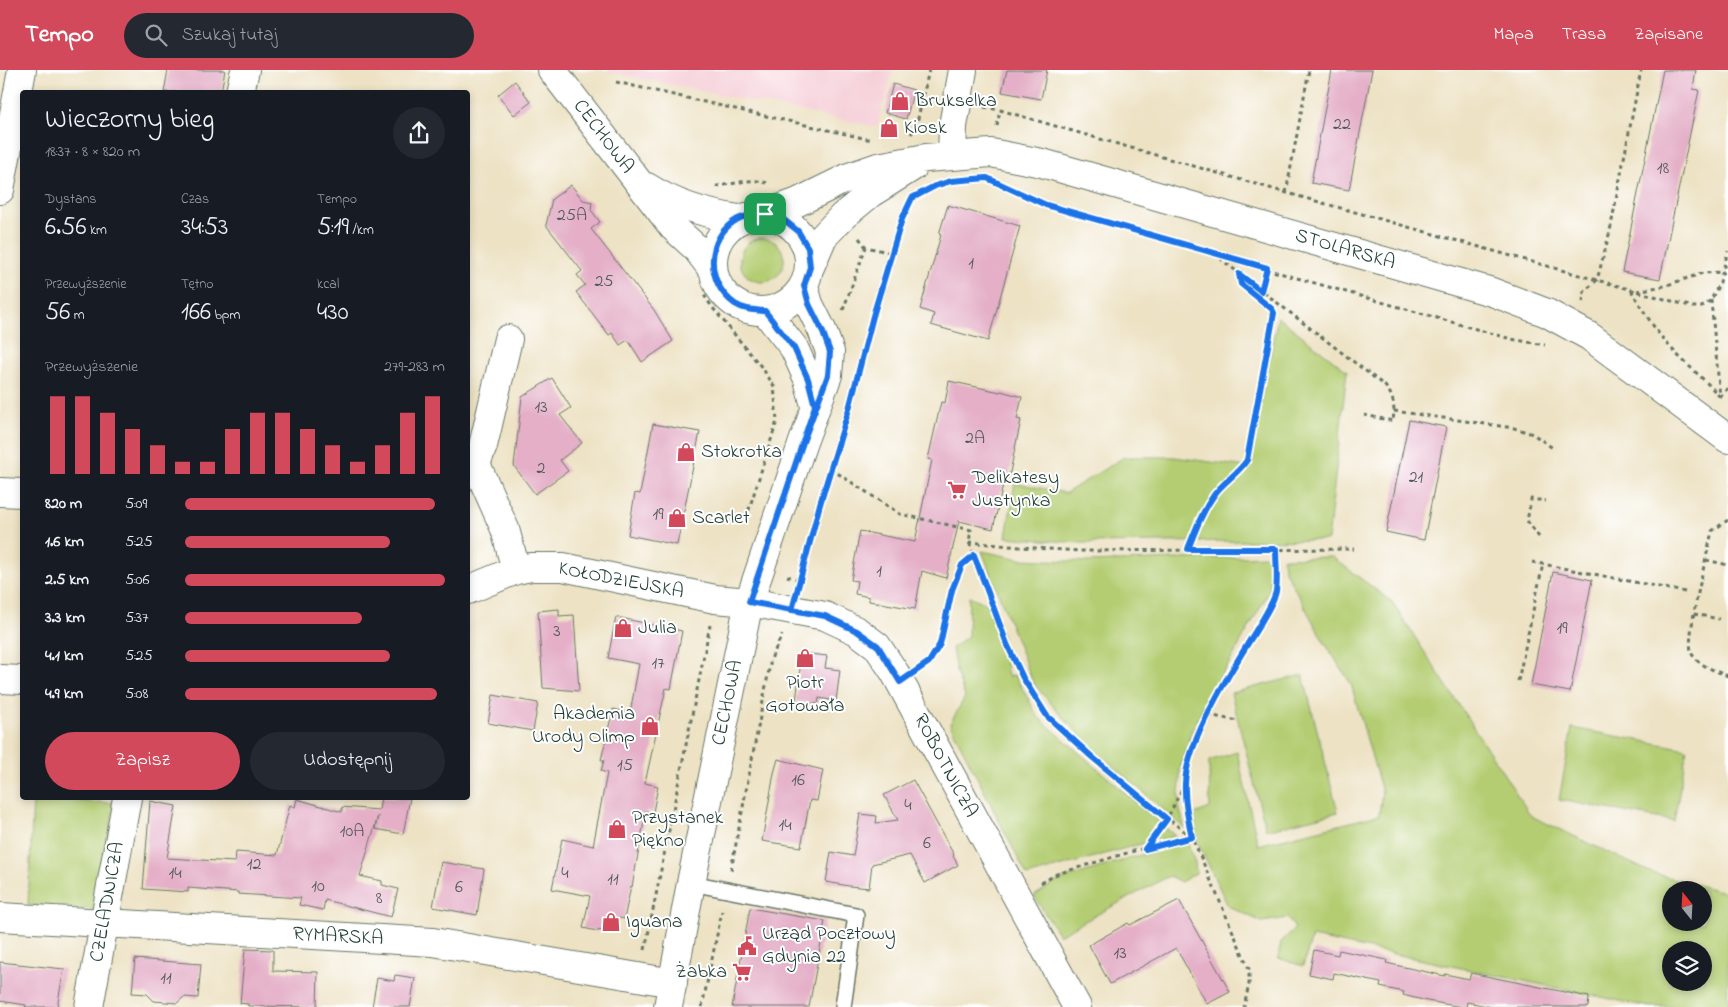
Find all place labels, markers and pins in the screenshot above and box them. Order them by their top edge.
place label: Brukselka [914,87,997,116]
shop icon: Brukselka [889,90,911,112]
place label: Kiosk [904,114,947,143]
shop icon: Kiosk [878,117,900,139]
pin [744,193,786,235]
place label: Stokrotka [701,438,782,467]
shop icon: Stokrotka [675,441,697,463]
place label: Delikatesy Justynka [971,464,1059,516]
supermarket icon: Delikatesy Justynka [946,479,968,501]
place label: Scarlet [692,504,750,533]
shop icon: Scarlet [666,507,688,529]
place label: Julia [638,614,677,643]
shop icon: Julia [612,617,634,639]
shop icon: Piotr Gotowała [794,647,816,669]
place label: Piotr Gotowała [765,669,845,721]
place label: Akademia Urody Olimp [532,700,635,752]
shop icon: Akademia Urody Olimp [639,715,661,737]
place label: Przystanek Piękno [632,804,724,856]
shop icon: Przystanek Piękno [606,818,628,840]
place label: Iguana [626,908,683,938]
shop icon: Iguana [600,911,622,933]
place label: Urząd Pocztowy Gdynia 22 [762,920,896,972]
public building icon: Urząd Pocztowy Gdynia 22 [736,935,758,957]
place label: Żabka [675,958,727,987]
supermarket icon: Żabka [731,961,753,983]

